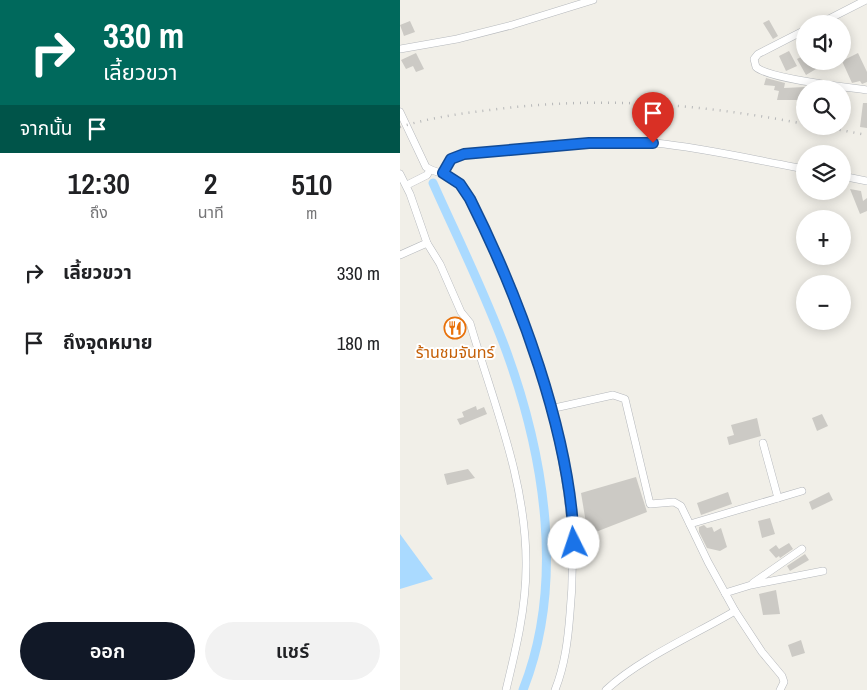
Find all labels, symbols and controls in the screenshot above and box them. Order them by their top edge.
text: 330 m [103,12,184,59]
map controls [796,15,851,330]
button: sound [796,15,851,70]
icon: right [20,20,85,85]
text: เลี้ยวขวา [103,57,178,87]
button: search [796,80,851,135]
pin [632,92,674,143]
icon: arrive [639,99,667,127]
text: จากนั้น [20,115,73,141]
icon: arrive [83,115,111,143]
button: layers [796,145,851,200]
text: 12:30 [68,163,130,203]
text: 2 [204,163,218,203]
text: 510 [291,164,332,204]
text: ถึง [90,201,108,223]
text: นาที [198,201,224,223]
text: m [306,202,317,224]
button: + [796,210,851,265]
icon: right [20,259,48,287]
text: เลี้ยวขวา [63,259,132,285]
text: 330 m [337,260,380,286]
button: − [796,275,851,330]
restaurant icon: ร้านชมจันทร์ [443,316,467,340]
icon: arrive [20,329,48,357]
text: ถึงจุดหมาย [63,329,153,355]
text: 180 m [337,330,380,356]
place label: ร้านชมจันทร์ [416,341,495,363]
position arrow [547,516,599,568]
button: ออก [20,622,195,680]
button: แชร์ [205,622,380,680]

